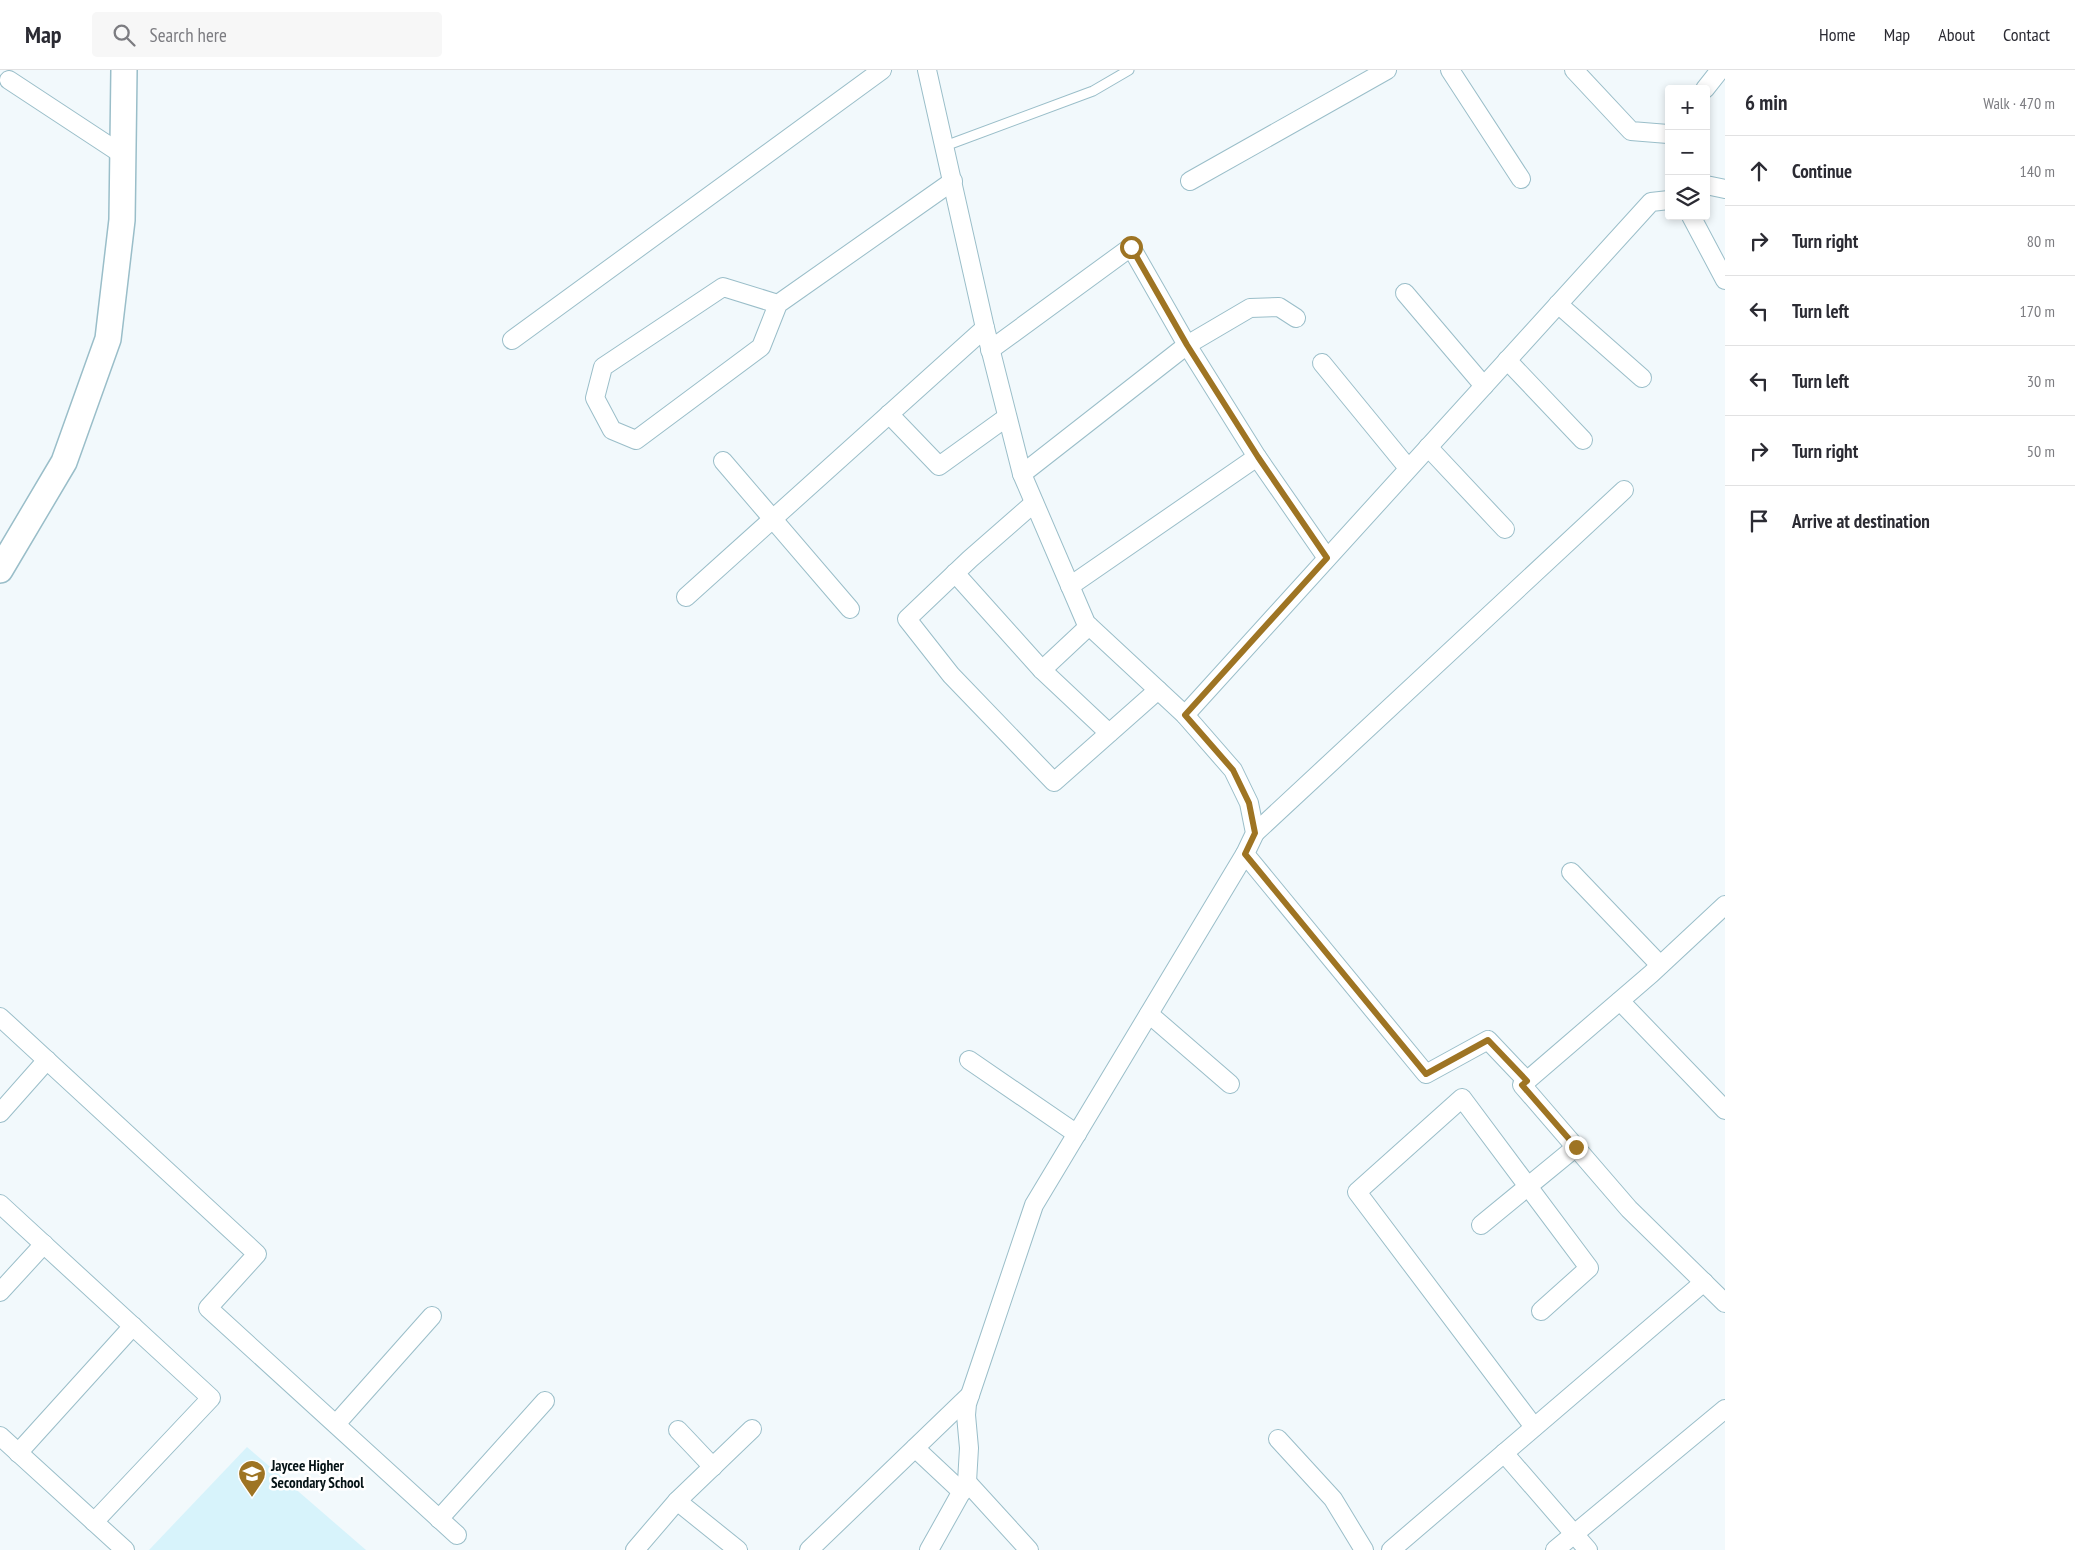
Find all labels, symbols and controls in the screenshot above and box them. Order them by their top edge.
search box [92,12,442,57]
text: Map [25,19,62,50]
icon: search [110,21,138,49]
text: Search here [150,23,227,47]
text: Home [1819,23,1856,46]
text: Map [1884,23,1910,46]
text: About [1938,23,1975,46]
text: Contact [2003,23,2050,46]
map controls [1665,85,1710,220]
button: + [1665,85,1710,130]
text: 6 min [1745,89,1787,116]
text: Walk · 470 m [1983,93,2055,113]
button: − [1665,130,1710,175]
icon: ahead [1745,157,1773,185]
text: Continue [1792,159,1852,183]
text: 140 m [2020,161,2055,181]
button: layers [1665,175,1710,220]
icon: right [1745,227,1773,255]
text: Turn right [1792,229,1858,253]
text: 80 m [2027,231,2055,251]
route start [1120,236,1143,259]
icon: left [1745,297,1773,325]
text: Turn left [1792,299,1849,323]
text: 170 m [2020,301,2055,321]
icon: left [1745,367,1773,395]
text: Turn left [1792,369,1849,393]
text: 30 m [2027,371,2055,391]
icon: right [1745,437,1773,465]
text: Turn right [1792,439,1858,463]
text: 50 m [2027,441,2055,461]
icon: arrive [1745,507,1773,535]
text: Arrive at destination [1792,509,1930,533]
route end [1565,1136,1588,1159]
place label: Jaycee Higher Secondary School [270,1456,364,1492]
school or university icon: Jaycee Higher Secondary School [237,1459,267,1498]

